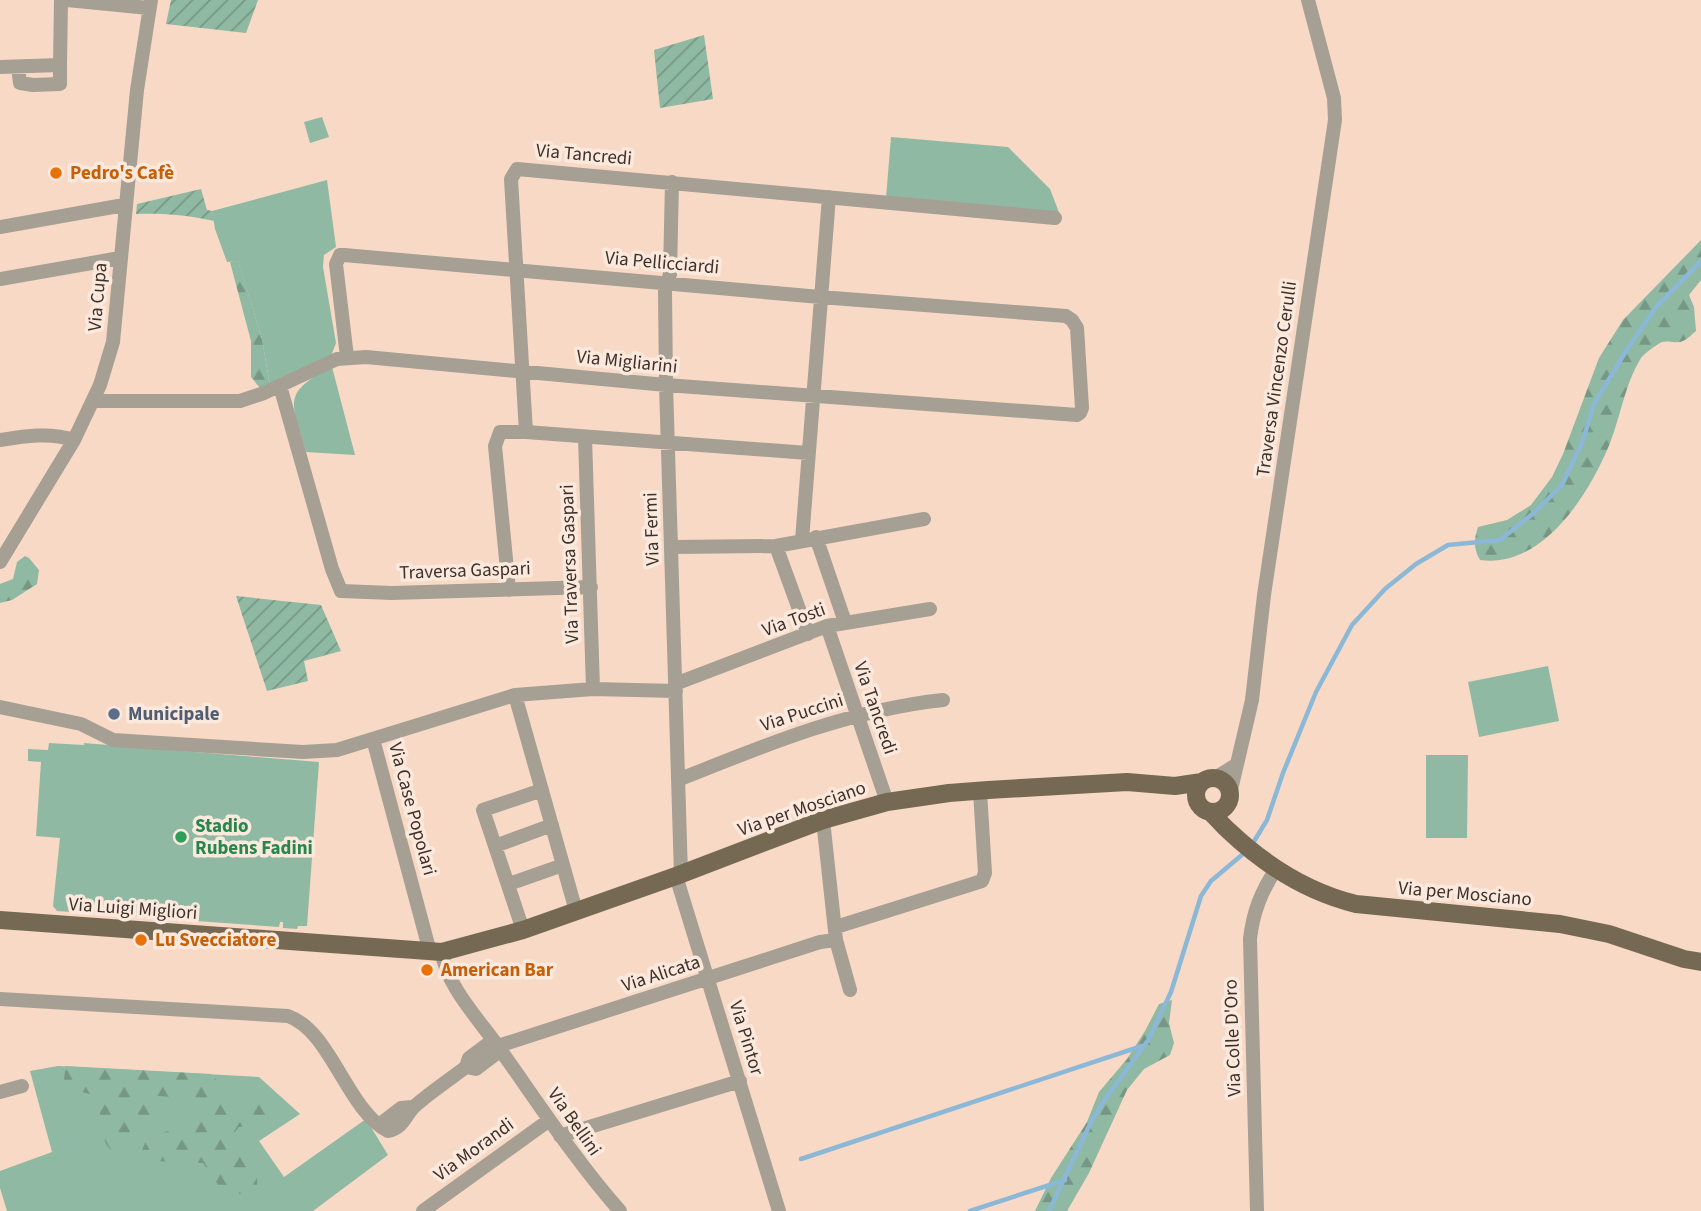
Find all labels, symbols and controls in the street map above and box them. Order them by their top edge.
street label: Via Tancredi [535,137,633,173]
place label: Pedro's Cafè [70,160,174,187]
marker: Pedro's Cafè [48,165,64,181]
street label: Via Pellicciardi [604,245,720,281]
street label: Via Cupa [82,262,114,332]
street label: Traversa Vincenzo Cerulli [1250,279,1304,479]
street label: Via Migliarini [575,343,679,381]
street label: Via Traversa Gaspari [554,484,586,644]
street label: Via Fermi [637,492,667,566]
street label: Traversa Gaspari [399,555,531,587]
street label: Via Tosti [759,596,829,644]
street label: Via Tancredi [847,658,903,758]
street label: Via Puccini [757,687,847,739]
place label: Municipale [128,701,220,728]
marker: Municipale [106,706,122,722]
street label: Via Case Popolari [381,740,443,878]
street label: Via per Mosciano [734,774,870,844]
place label: Stadio Rubens Fadini [195,813,313,862]
marker: Stadio Rubens Fadini [173,829,189,845]
street label: Via per Mosciano [1397,875,1533,913]
street label: Via Luigi Migliori [68,891,198,927]
place label: Lu Svecciatore [155,927,276,954]
marker: Lu Svecciatore [133,932,149,948]
street label: Via Alicata [618,949,704,999]
place label: American Bar [440,957,554,984]
marker: American Bar [419,962,435,978]
street label: Via Colle D'Oro [1217,979,1249,1097]
street label: Via Pintor [722,997,770,1079]
street label: Via Bellini [541,1082,607,1162]
street label: Via Morandi [428,1112,520,1188]

